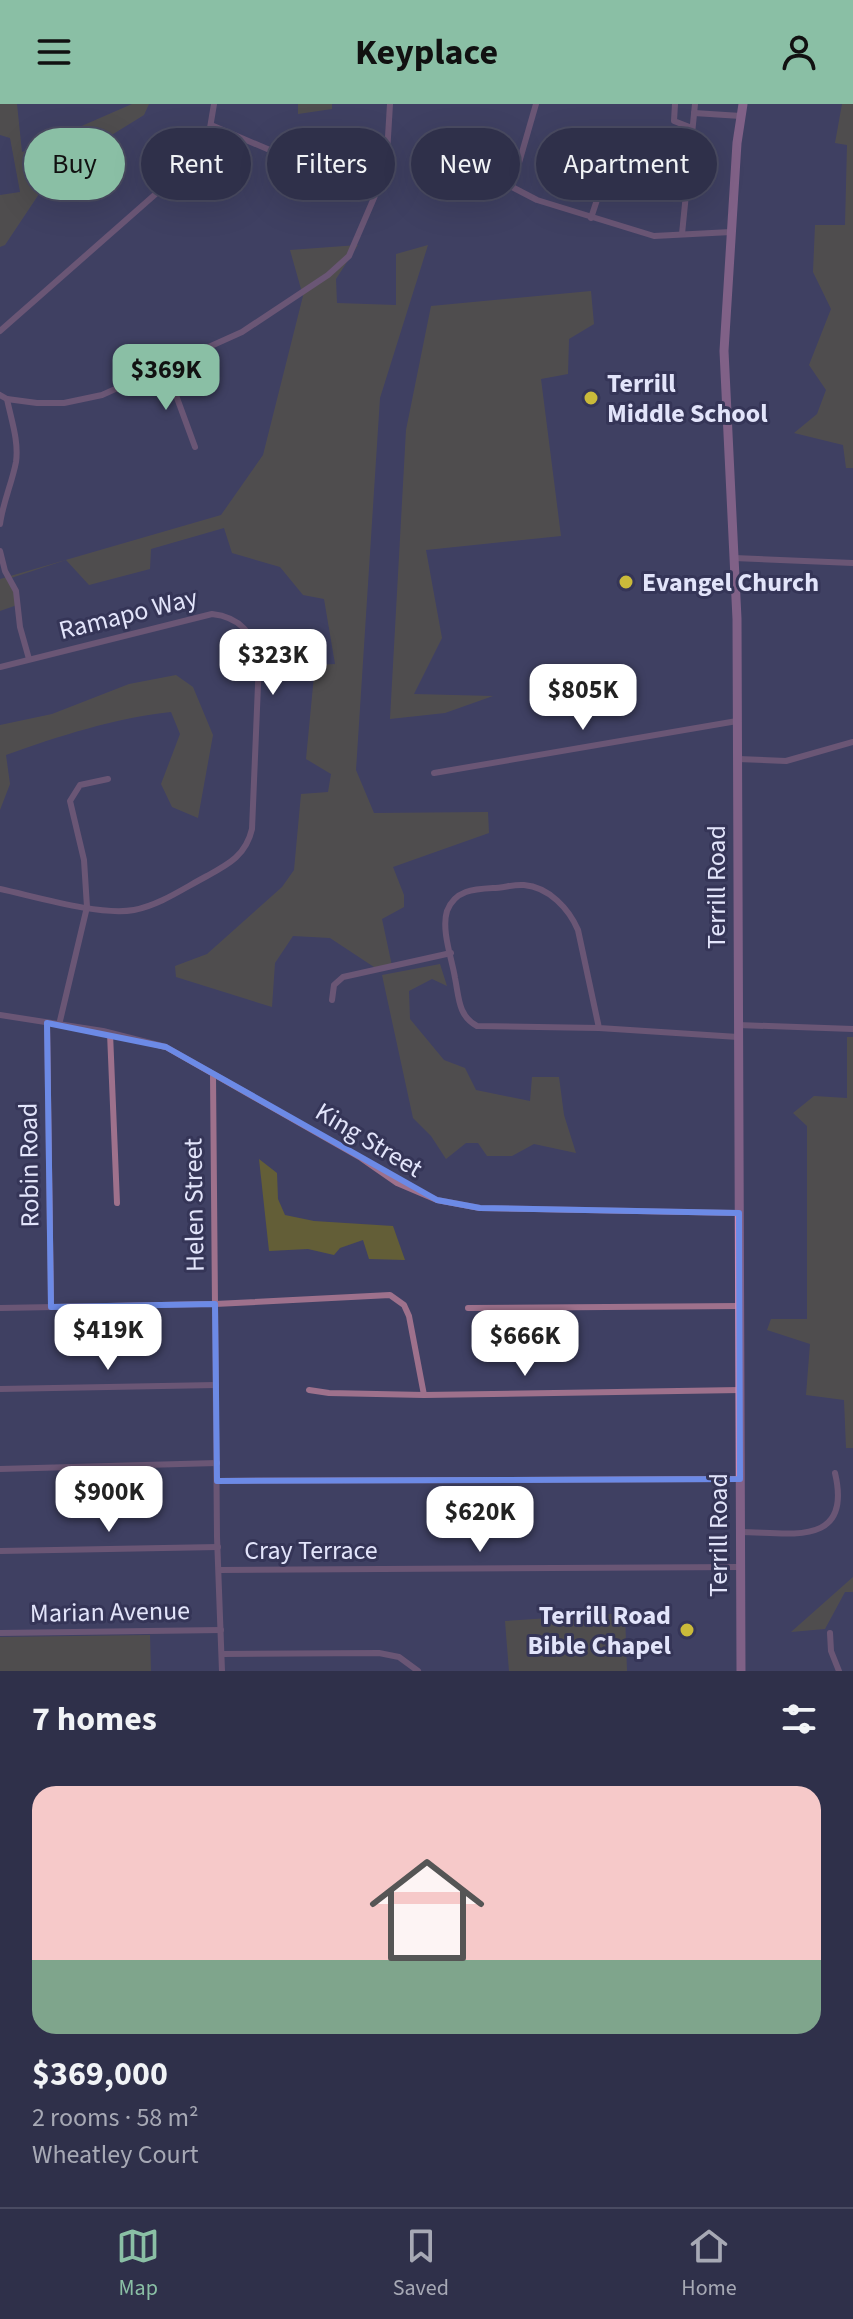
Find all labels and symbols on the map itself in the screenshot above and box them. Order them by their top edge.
pin: $369K [110,344,222,412]
place label: Terrill Middle School [607,365,768,432]
marker: Terrill Middle School [582,389,600,407]
place label: Evangel Church [642,564,819,601]
marker: Evangel Church [617,573,635,591]
street label: Ramapo Way [55,579,201,649]
pin: $323K [217,629,329,697]
pin: $805K [527,664,639,732]
street label: Terrill Road [698,825,735,949]
street label: King Street [308,1093,430,1187]
street label: Robin Road [9,1102,49,1228]
street label: Helen Street [174,1138,214,1272]
pin: $419K [52,1304,164,1372]
pin: $666K [469,1310,581,1378]
pin: $900K [53,1466,165,1534]
street label: Terrill Road [700,1473,737,1597]
pin: $620K [424,1486,536,1554]
street label: Cray Terrace [244,1532,378,1569]
street label: Marian Avenue [30,1592,190,1632]
place label: Terrill Road Bible Chapel [528,1597,672,1664]
marker: Terrill Road Bible Chapel [678,1621,696,1639]

